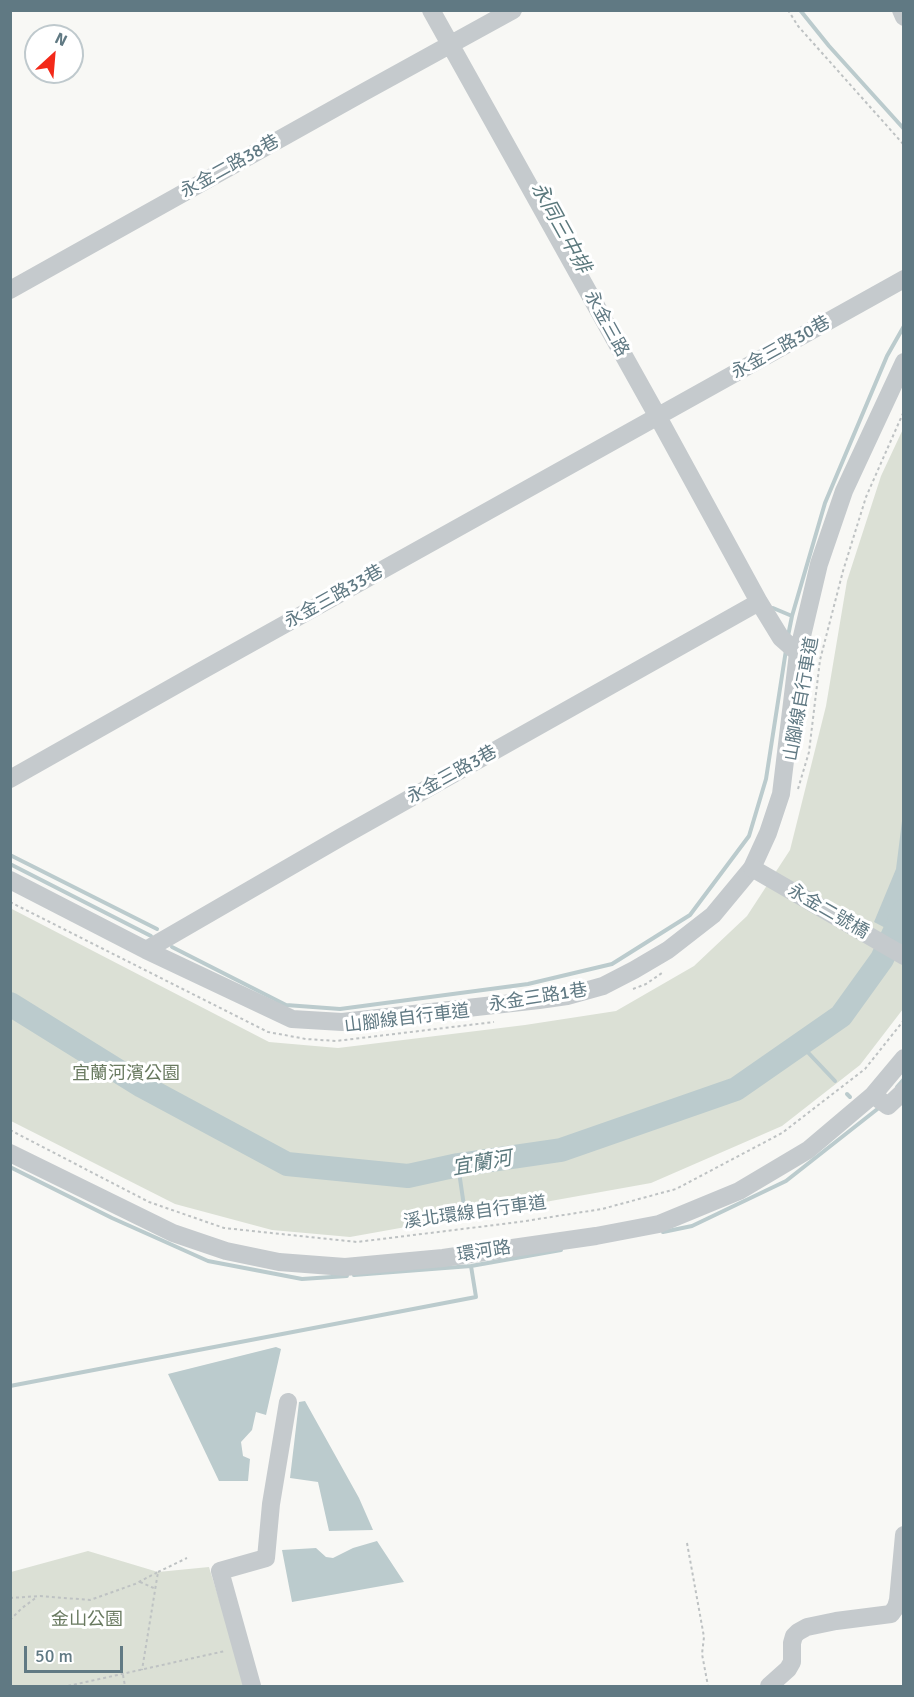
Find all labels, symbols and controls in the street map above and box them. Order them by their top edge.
north arrow [24,24,84,84]
text: N [52,28,70,51]
street label: 永金二路38巷 [177,131,283,203]
water label: 永同三中排 [525,178,595,278]
street label: 永金三路 [579,287,633,361]
street label: 永金三路30巷 [728,312,834,384]
street label: 永金三路33巷 [281,561,387,633]
street label: 山腳線自行車道 [780,635,824,763]
street label: 永金三路3巷 [403,741,501,809]
street label: 永金二號橋 [784,880,872,944]
street label: 永金三路1巷 [487,980,589,1016]
street label: 山腳線自行車道 [343,1001,471,1037]
park label: 宜蘭河濱公園 [72,1063,180,1085]
water label: 宜蘭河 [450,1147,514,1181]
street label: 溪北環線自行車道 [402,1192,548,1234]
street label: 環河路 [456,1237,512,1267]
park label: 金山公園 [51,1609,123,1631]
scale bar [27,1634,126,1672]
text: 50 m [35,1645,73,1667]

